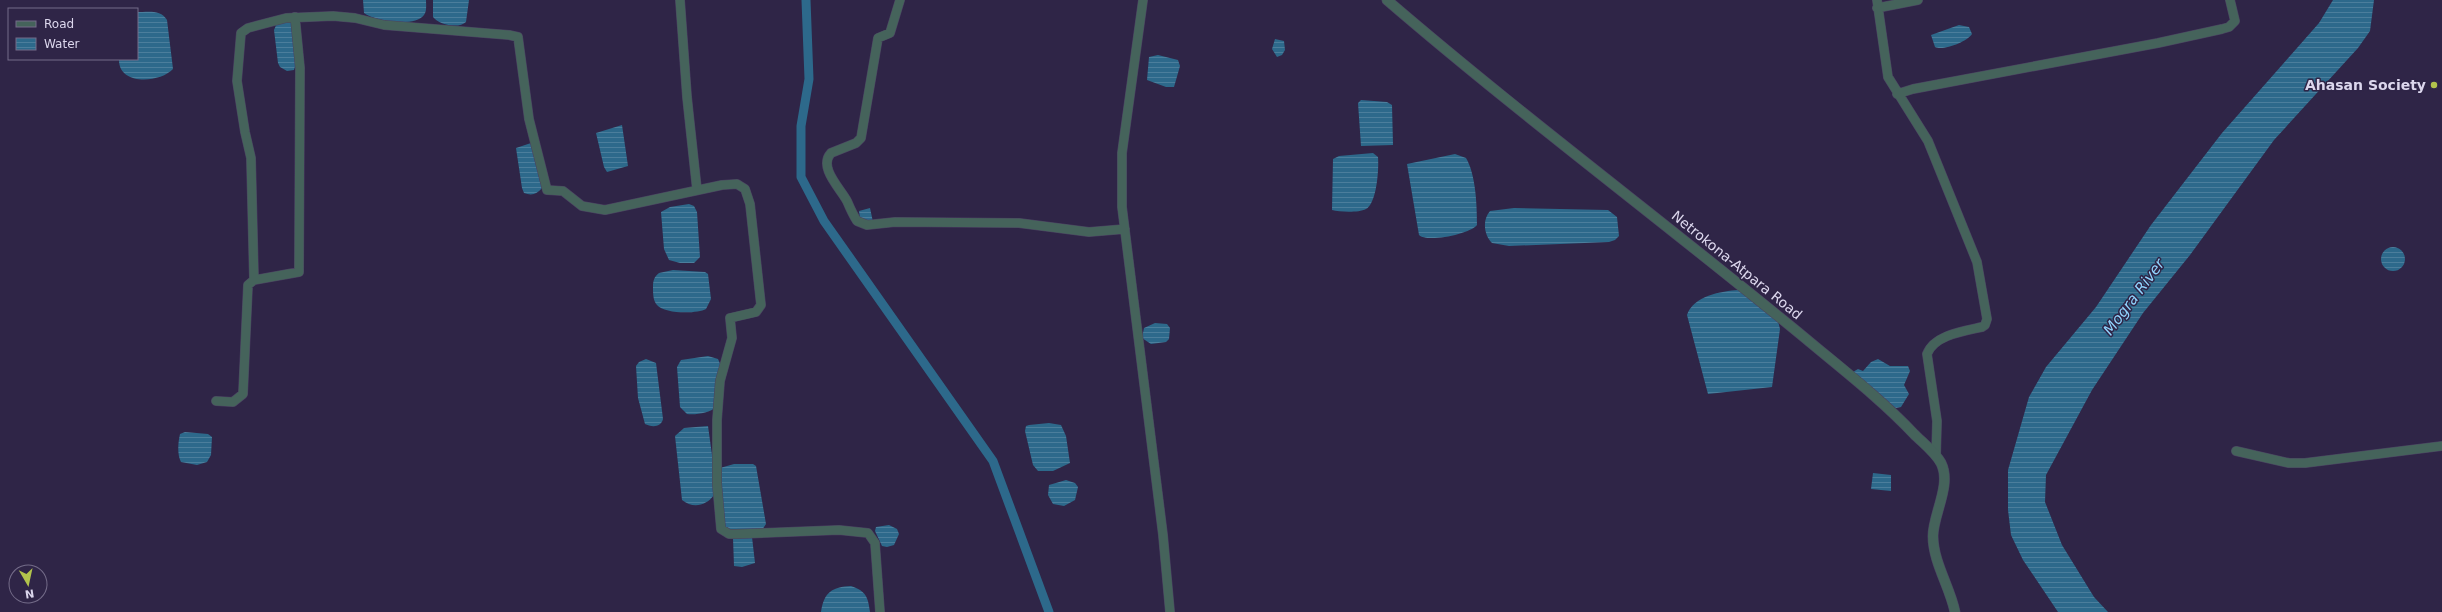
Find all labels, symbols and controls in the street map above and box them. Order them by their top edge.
legend [8,8,138,60]
text: Road [44,17,74,31]
text: Water [44,37,80,51]
place label: Ahasan Society [2305,77,2426,93]
marker: Ahasan Society [2429,80,2439,90]
street label: Netrokona-Atpara Road [1669,207,1805,323]
water label: Mogra River [2100,255,2169,339]
north arrow [8,564,48,604]
text: N [24,586,35,601]

